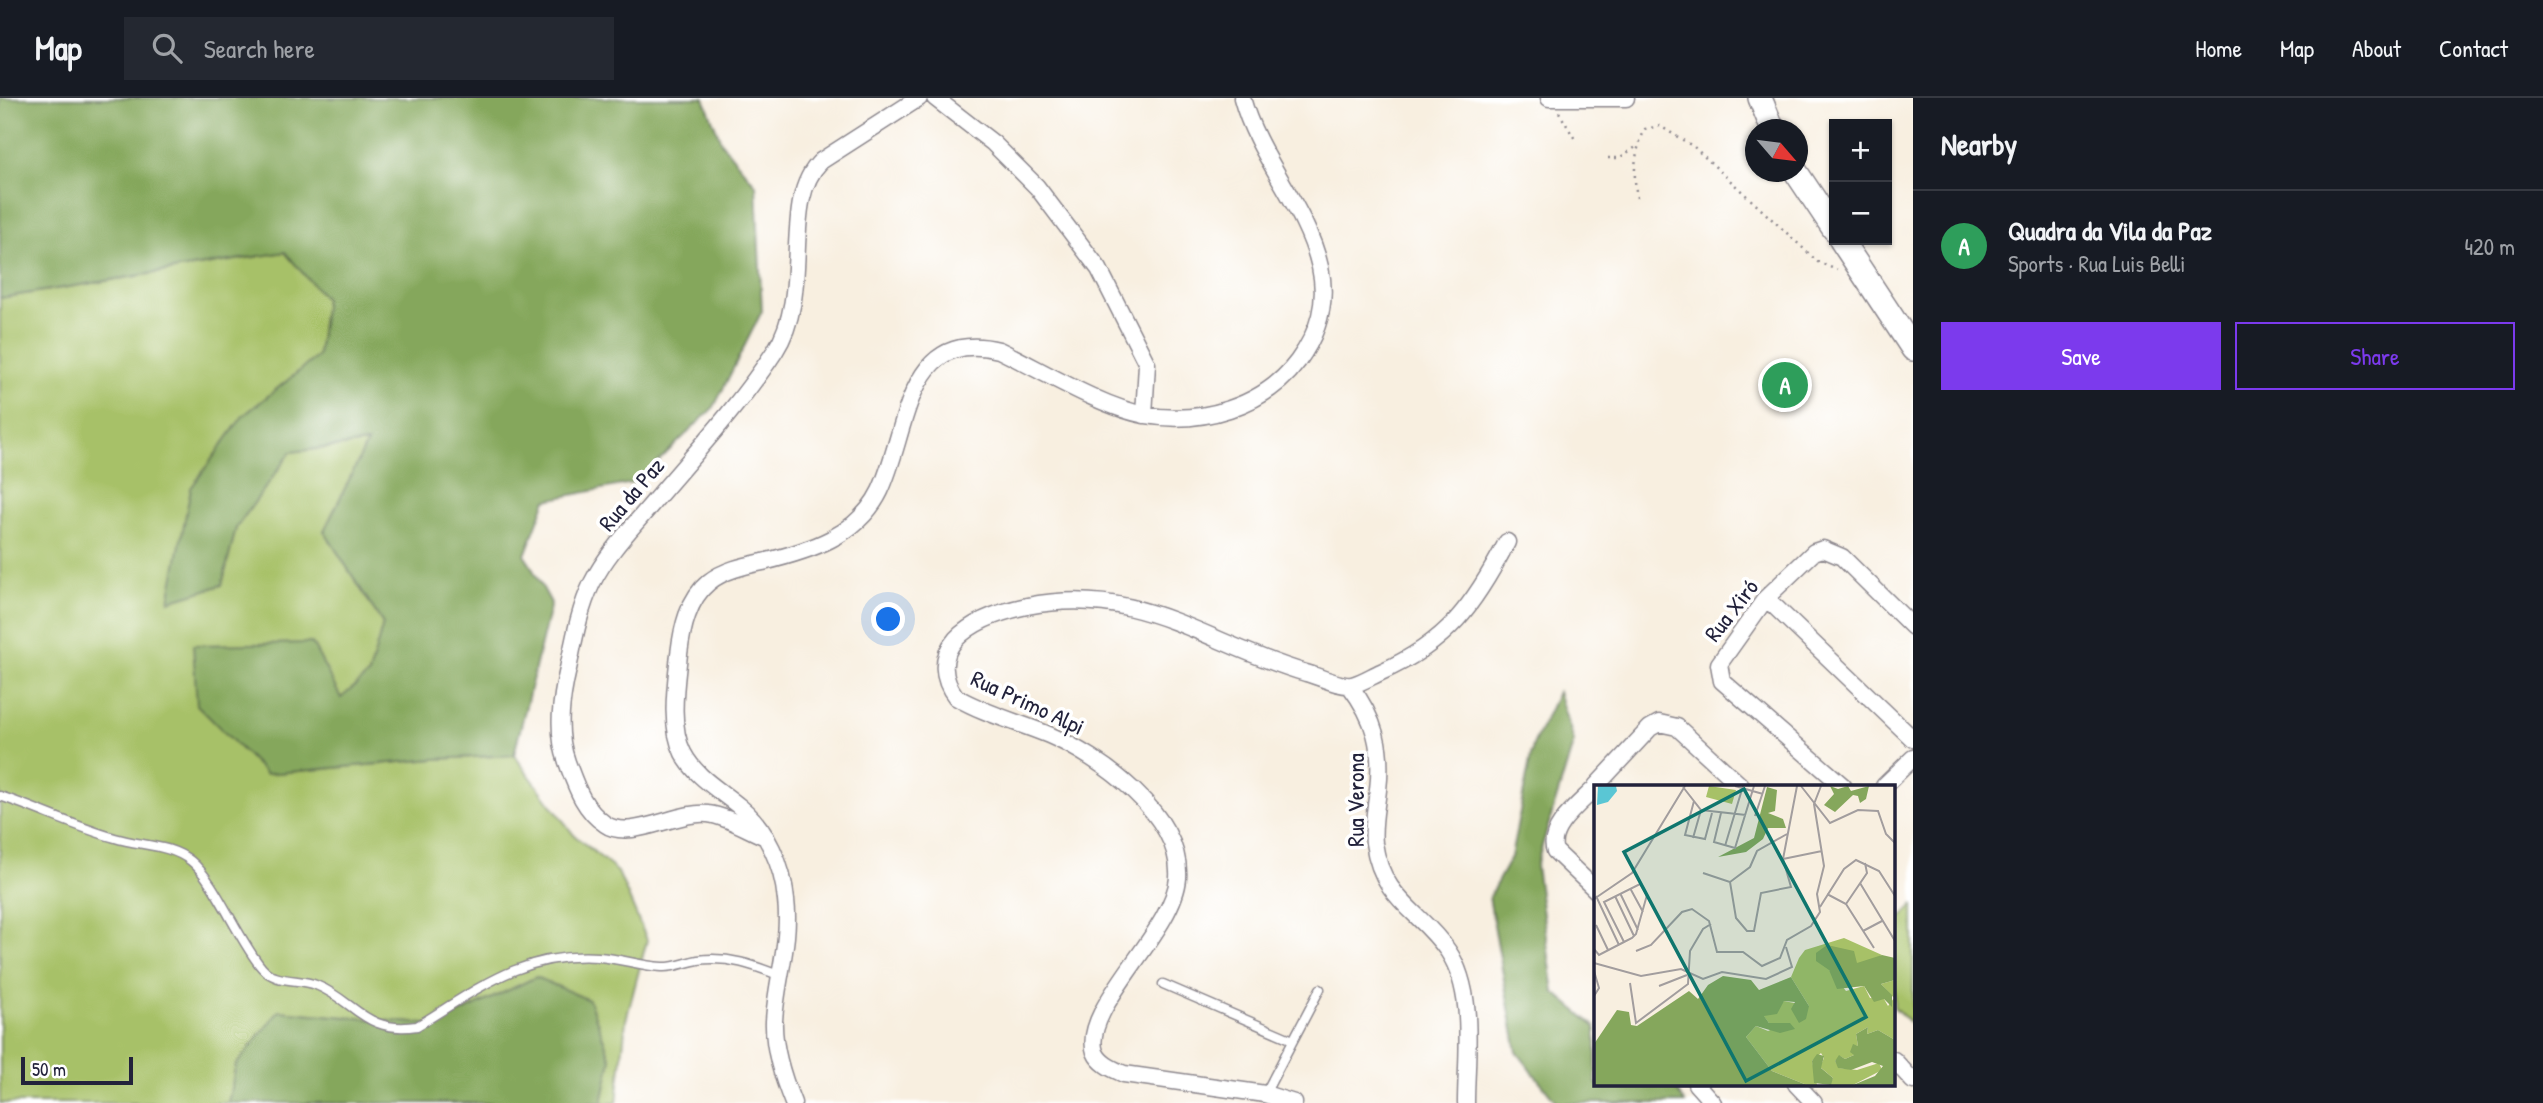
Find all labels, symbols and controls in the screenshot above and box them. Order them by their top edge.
search box [124,17,614,80]
text: Map [35,26,82,70]
icon: search [148,29,186,67]
text: Search here [204,31,315,66]
text: Home [2195,32,2242,64]
text: Map [2280,32,2314,64]
text: About [2352,32,2401,64]
text: Contact [2439,32,2508,64]
north arrow [1745,119,1808,182]
map controls [1829,119,1892,245]
button: + [1829,119,1892,182]
text: Nearby [1941,124,2017,164]
button: − [1829,182,1892,245]
text: Quadra da Vila da Paz [2008,213,2212,248]
text: A [1958,231,1970,262]
text: 420 m [2464,231,2515,262]
text: Sports · Rua Luis Belli [2008,248,2185,279]
button: Save [1941,322,2221,390]
button: Share [2235,322,2515,390]
pin: A [1762,359,1808,411]
street label: Rua da Paz [591,451,671,537]
street label: Rua Xiró [1697,572,1765,648]
your location [871,602,905,636]
street label: Rua Primo Alpi [966,662,1090,742]
street label: Rua Verona [1340,753,1371,847]
inset map [1594,785,1896,1086]
scale bar [21,1054,133,1086]
text: 50 m [32,1056,66,1082]

